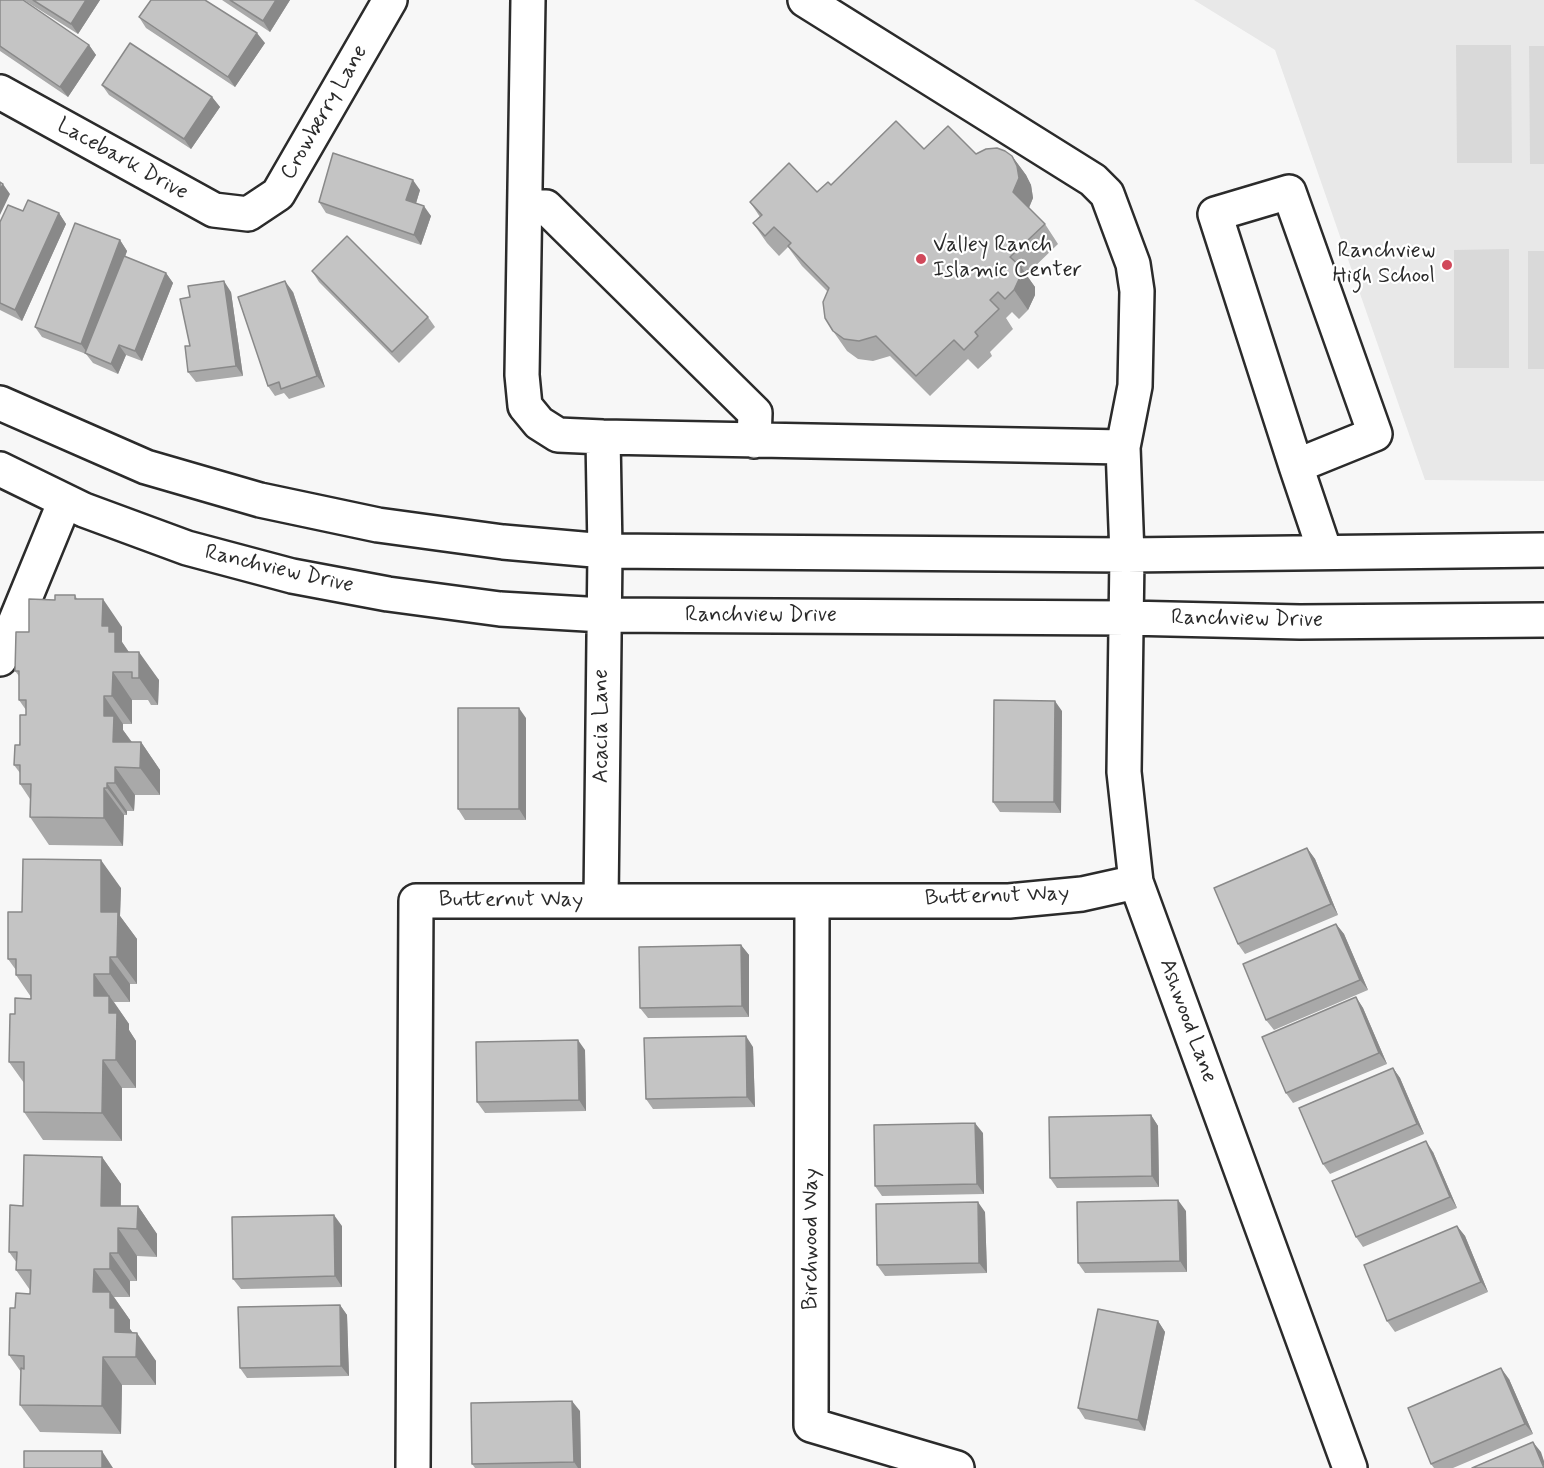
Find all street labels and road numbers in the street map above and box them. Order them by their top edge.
street label: Crowberry Lane [276,41,374,185]
street label: Lacebark Drive [52,113,192,207]
street label: Ranchview Drive [202,540,356,600]
street label: Ranchview Drive [685,603,837,629]
street label: Ranchview Drive [1171,605,1323,635]
street label: Acacia Lane [589,669,615,783]
street label: Butternut Way [924,881,1070,913]
street label: Butternut Way [439,888,583,914]
street label: Ashwood Lane [1152,955,1222,1087]
street label: Birchwood Way [799,1168,825,1310]

